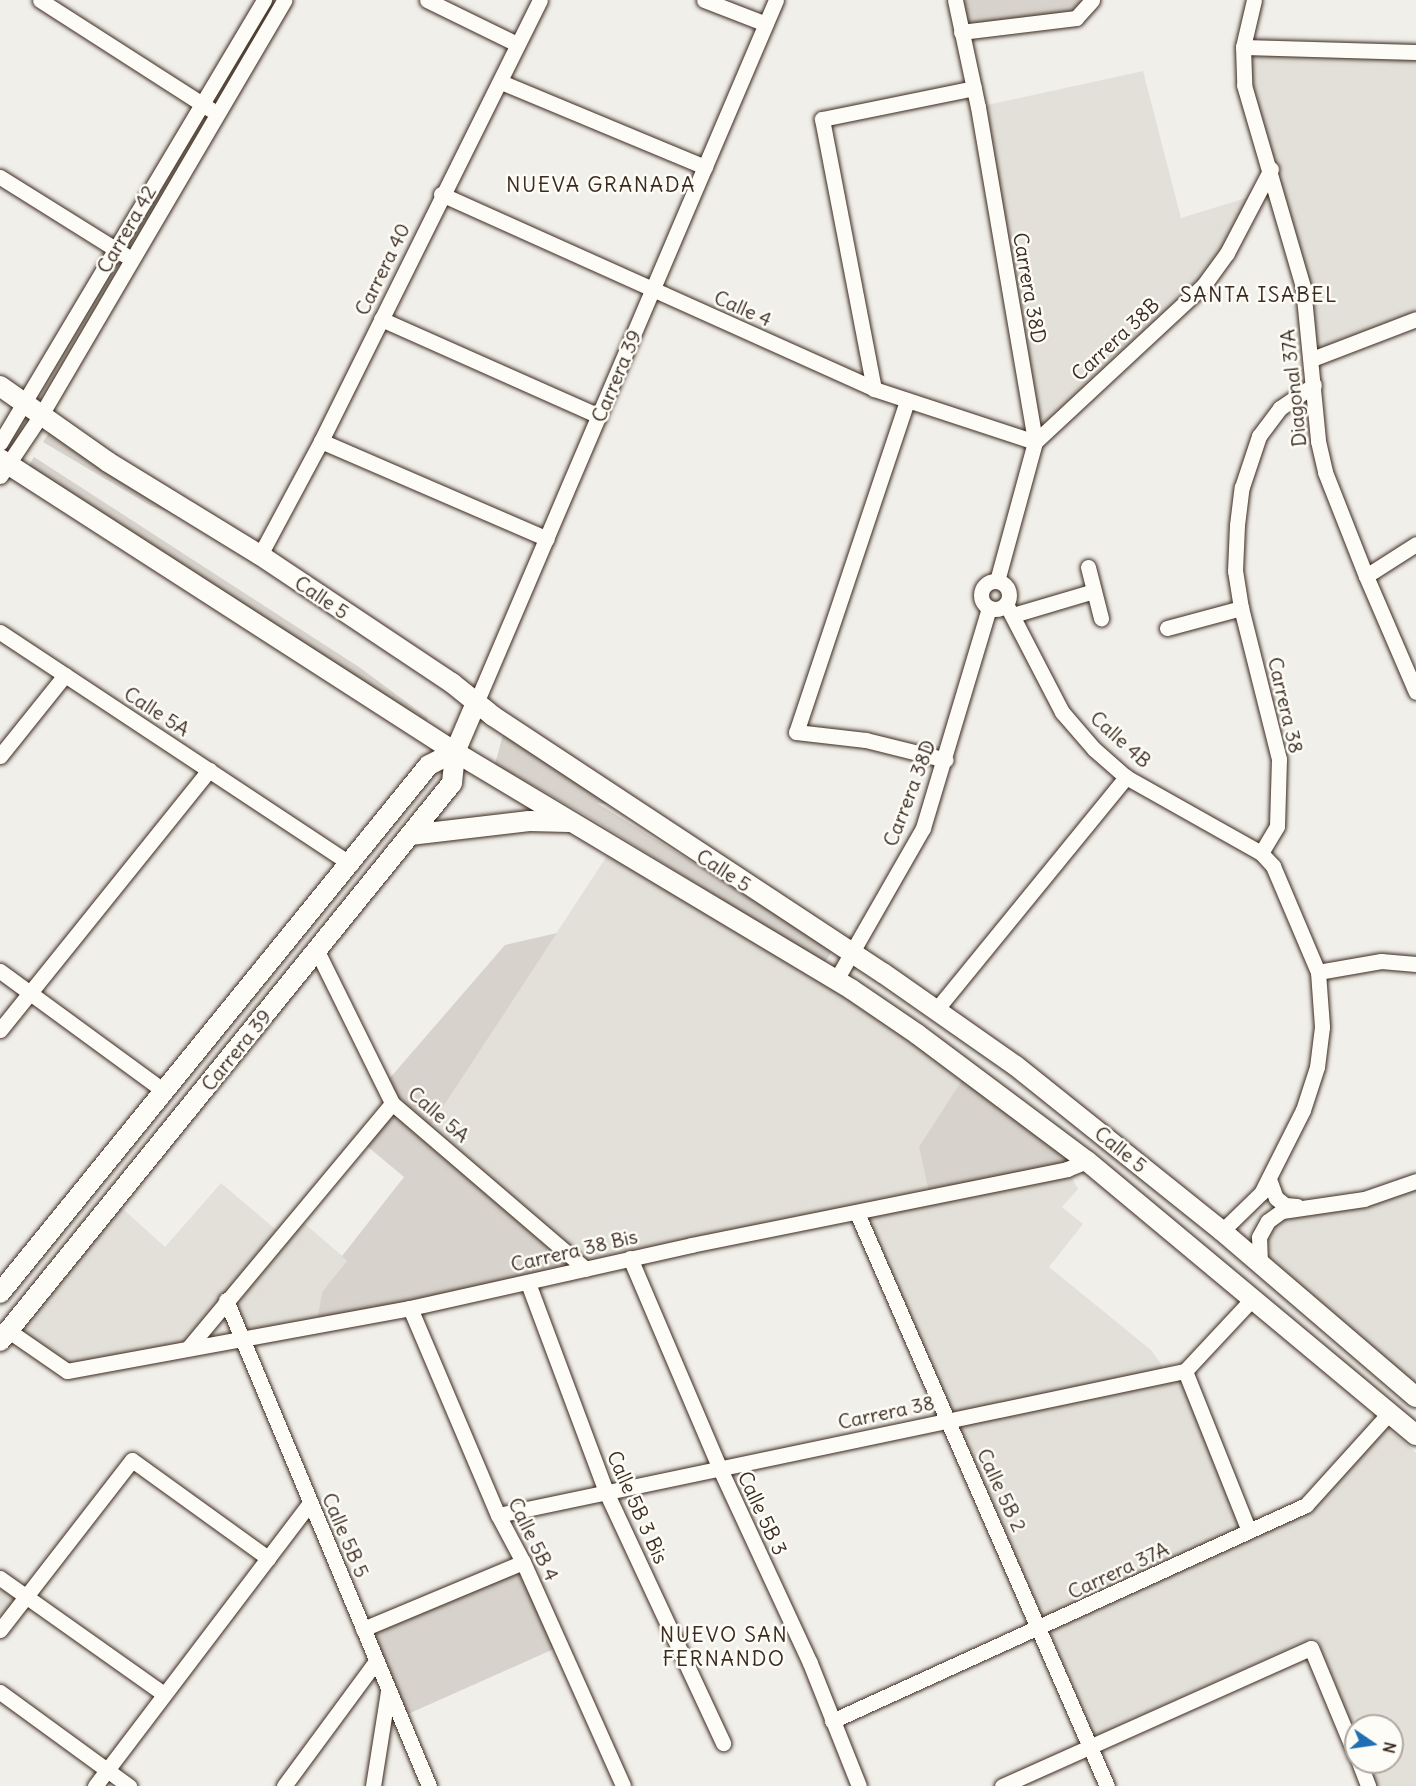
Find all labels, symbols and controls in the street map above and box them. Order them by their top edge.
district label: NUEVA GRANADA [506,172,696,198]
street label: Carrera 42 [91,181,161,277]
street label: Carrera 40 [349,219,415,319]
street label: Carrera 38D [1008,231,1052,345]
district label: SANTA ISABEL [1180,282,1338,308]
street label: Calle 4 [710,285,776,331]
street label: Carrera 38B [1066,292,1164,386]
street label: Carrera 39 [586,326,646,426]
street label: Diagonal 37A [1275,328,1311,448]
street label: Calle 5 [290,570,354,624]
street label: Carrera 38 [1263,655,1309,755]
street label: Calle 5A [120,681,194,741]
street label: Calle 4B [1086,705,1156,773]
street label: Carrera 38D [878,736,940,850]
street label: Calle 5 [692,843,756,897]
street label: Carrera 39 [196,1004,276,1096]
street label: Calle 5A [403,1081,475,1147]
street label: Calle 5 [1090,1121,1152,1177]
street label: Carrera 38 Bis [508,1224,640,1276]
street label: Carrera 38 [836,1390,936,1434]
street label: Calle 5B 2 [972,1444,1032,1536]
street label: Calle 5B 3 Bis [602,1447,674,1567]
street label: Calle 5B 3 [733,1467,793,1559]
street label: Calle 5B 5 [317,1489,375,1581]
street label: Calle 5B 4 [504,1493,564,1585]
street label: Carrera 37A [1064,1536,1172,1604]
district label: NUEVO SAN FERNANDO [660,1622,788,1672]
north arrow [1344,1714,1404,1774]
text: N [1379,1740,1401,1755]

